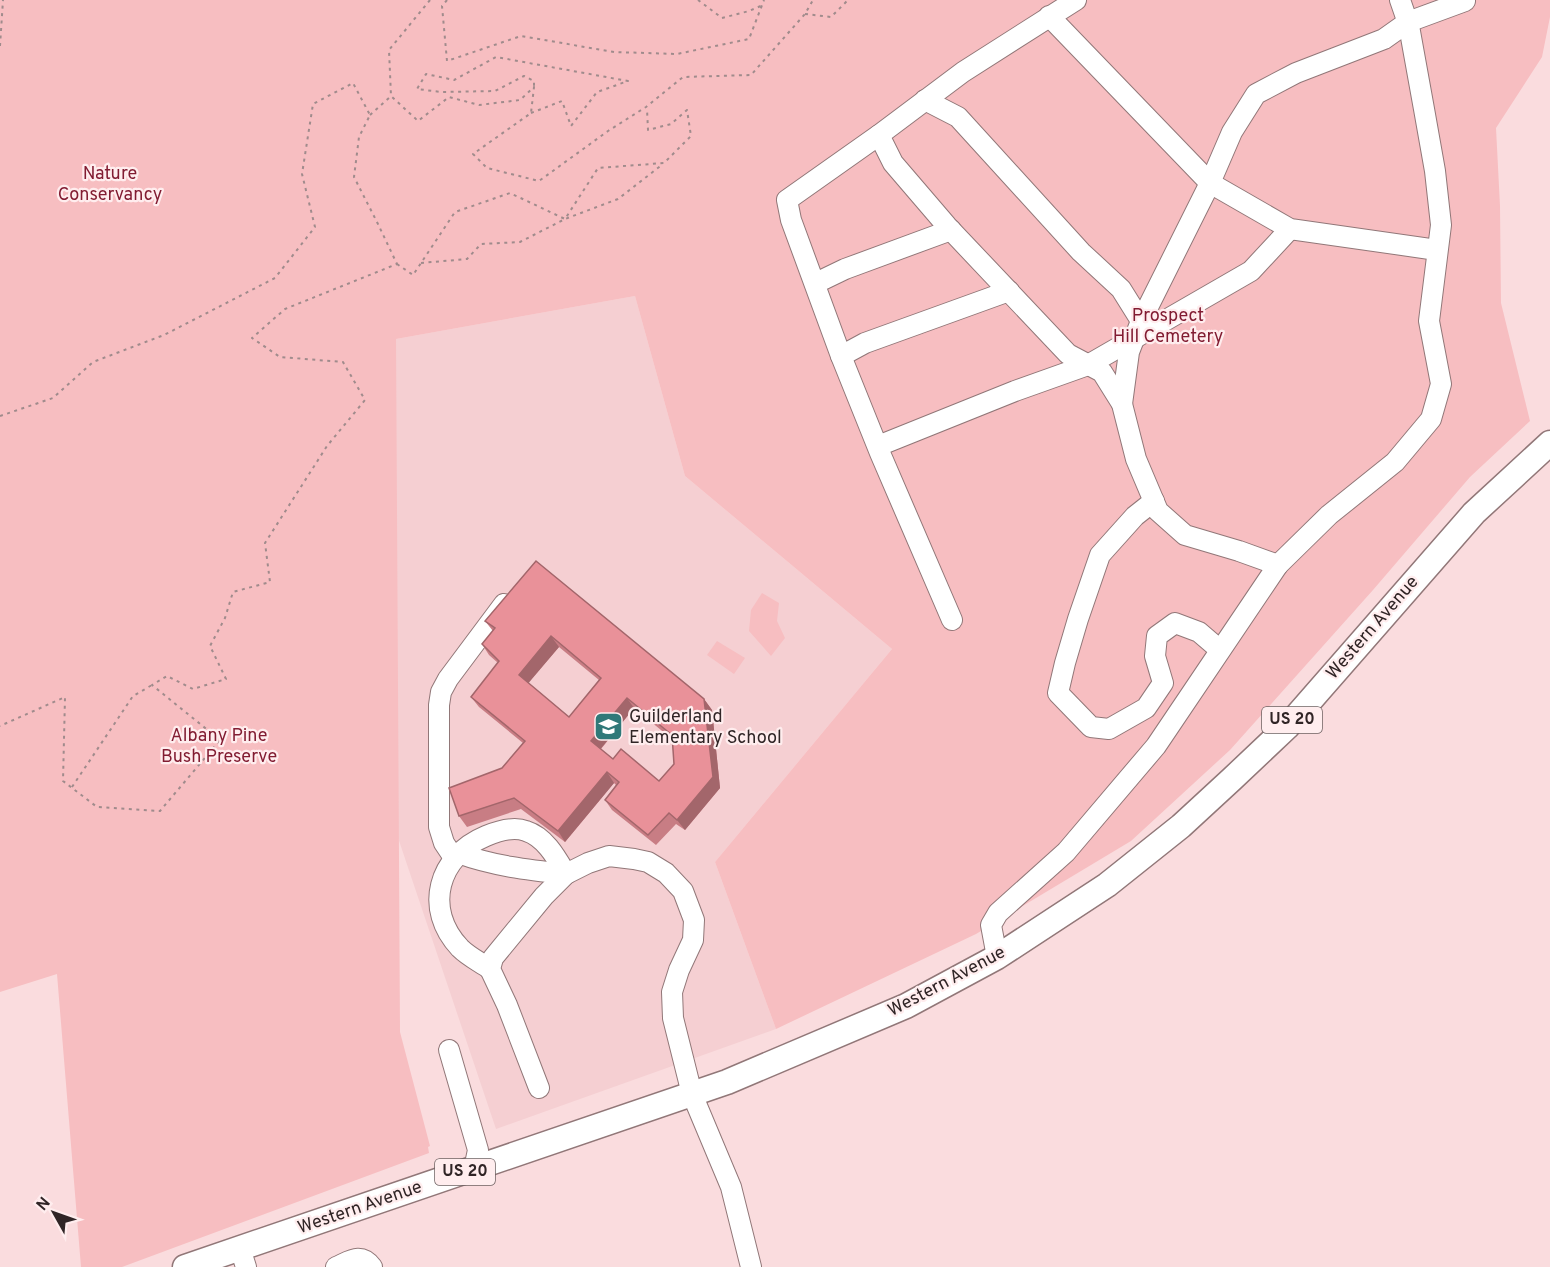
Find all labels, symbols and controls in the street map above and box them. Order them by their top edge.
park label: Nature Conservancy [58,163,162,207]
park label: Prospect Hill Cemetery [1113,305,1223,349]
street label: Western Avenue [1322,571,1424,685]
place label: Guilderland Elementary School [629,706,782,750]
road number: US 20 [1262,707,1322,733]
school or university icon: Guilderland Elementary School [592,711,624,743]
park label: Albany Pine Bush Preserve [161,725,277,769]
street label: Western Avenue [884,941,1010,1023]
road number: US 20 [435,1159,495,1185]
street label: Western Avenue [295,1176,425,1240]
north arrow [24,1183,84,1243]
text: N [33,1194,55,1215]

